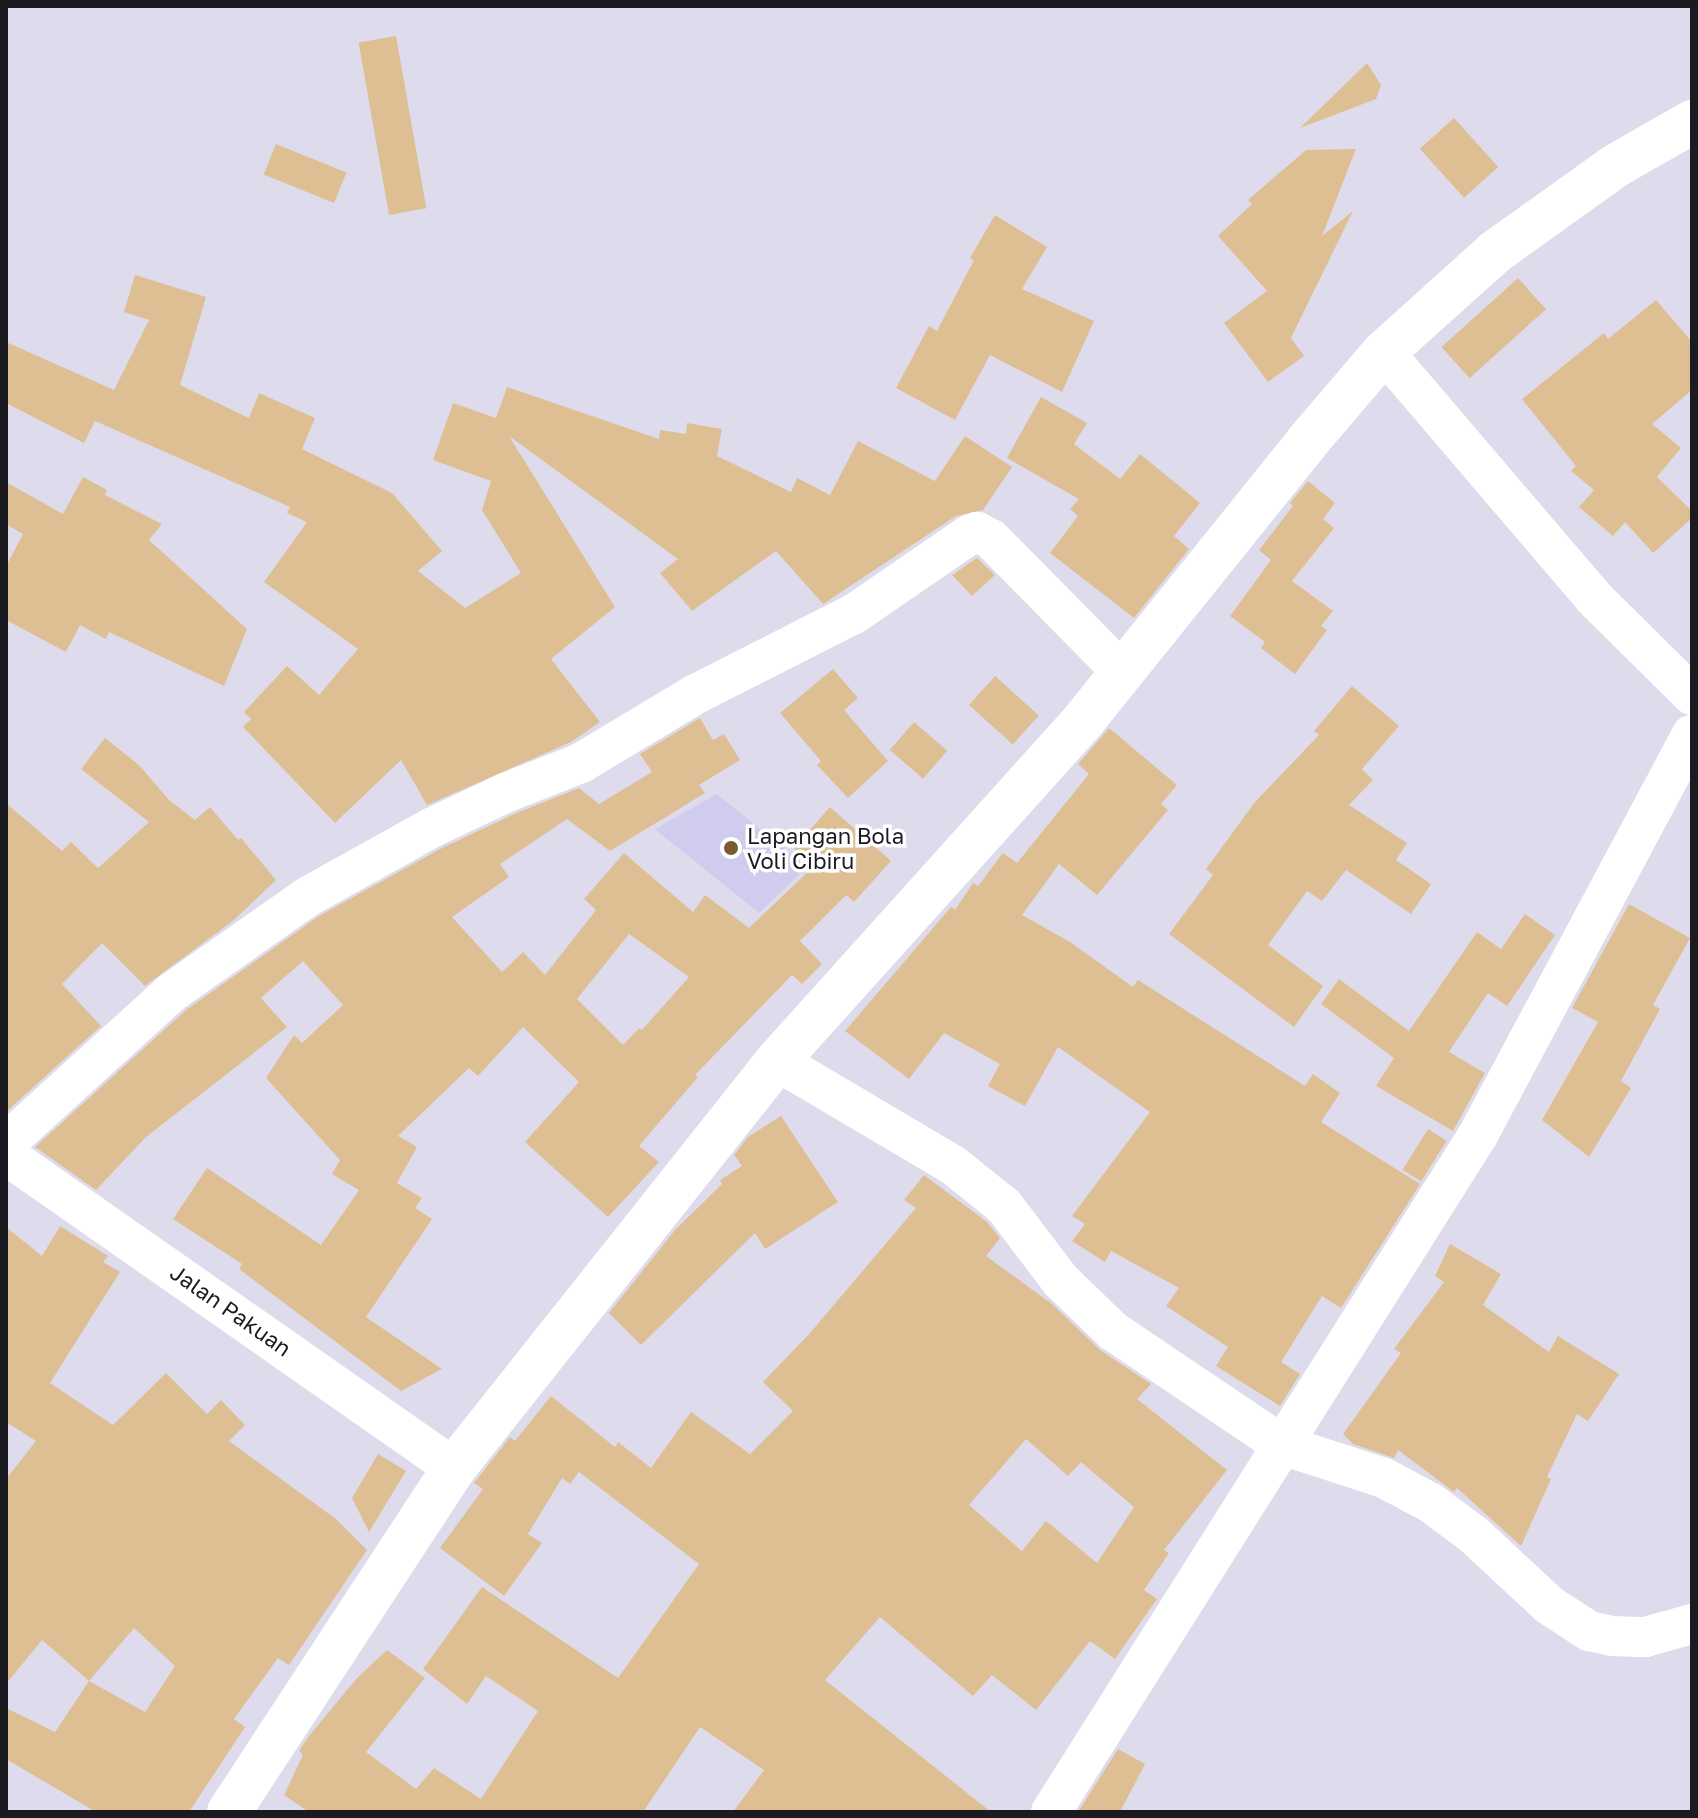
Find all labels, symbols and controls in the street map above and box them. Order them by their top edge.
place label: Lapangan Bola Voli Cibiru [747,822,904,874]
marker: Lapangan Bola Voli Cibiru [722,839,740,857]
street label: Jalan Pakuan [165,1259,297,1361]

